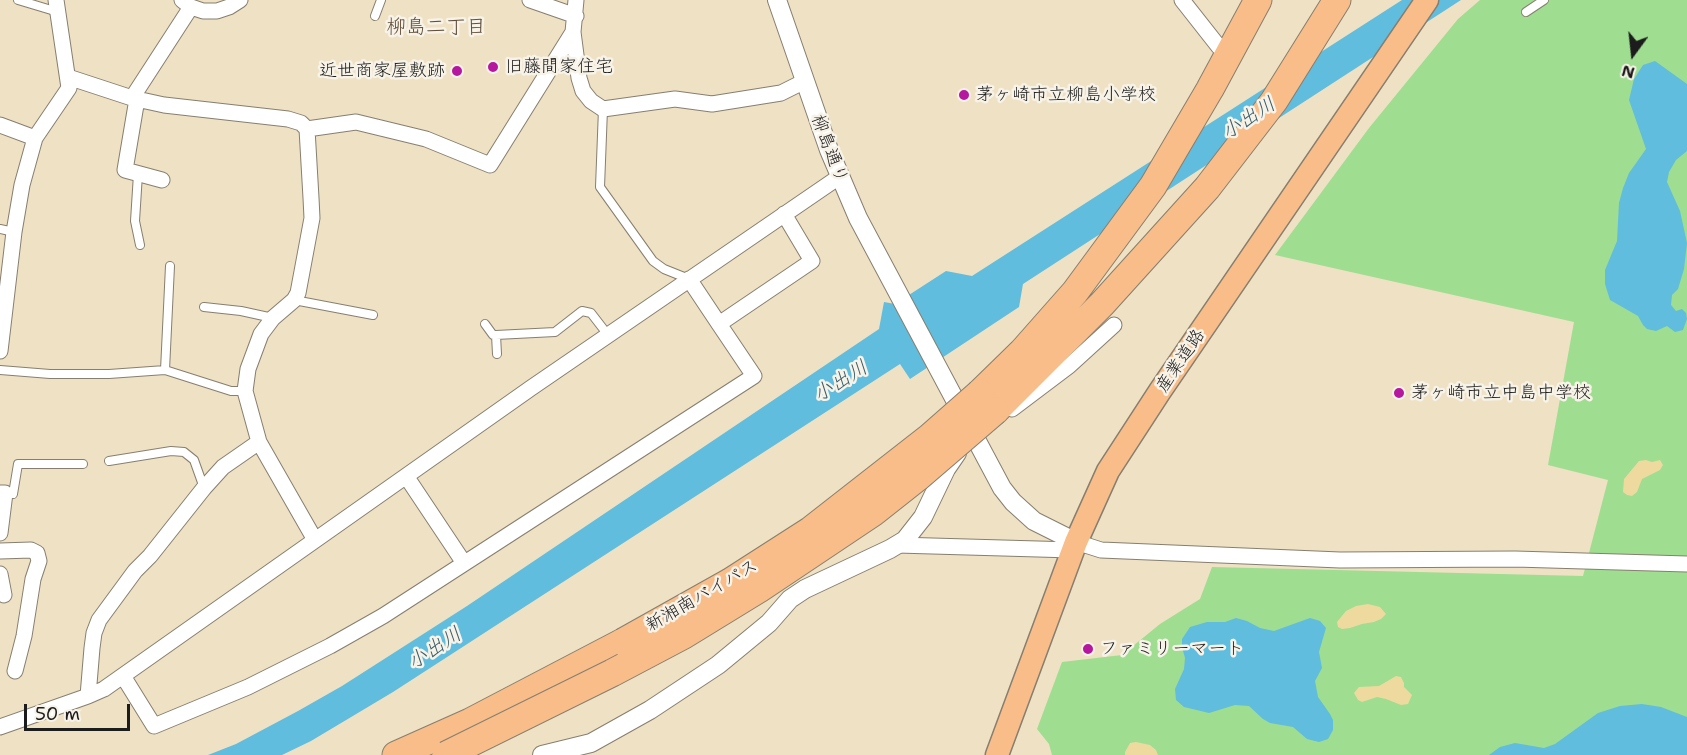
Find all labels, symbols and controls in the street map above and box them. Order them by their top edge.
district label: 柳島二丁目 [386,16,486,40]
north arrow [1603,24,1663,84]
place label: 旧藤間家住宅 [505,56,613,78]
place label: 近世商家屋敷跡 [319,60,445,82]
marker: 旧藤間家住宅 [486,60,500,74]
text: N [1619,60,1637,84]
marker: 近世商家屋敷跡 [450,64,464,78]
place label: 茅ヶ崎市立柳島小学校 [976,84,1156,106]
marker: 茅ヶ崎市立柳島小学校 [957,88,971,102]
water label: 小出川 [1217,93,1281,145]
street label: 柳島通り [806,112,852,186]
street label: 産業道路 [1152,325,1210,397]
water label: 小出川 [809,356,873,408]
place label: 茅ヶ崎市立中島中学校 [1411,382,1591,404]
marker: 茅ヶ崎市立中島中学校 [1392,386,1406,400]
street label: 新湘南バイパス [642,555,762,637]
water label: 小出川 [403,623,467,675]
place label: ファミリーマート [1100,638,1244,660]
marker: ファミリーマート [1081,642,1095,656]
scale bar [27,692,134,730]
text: 50 m [35,702,80,726]

